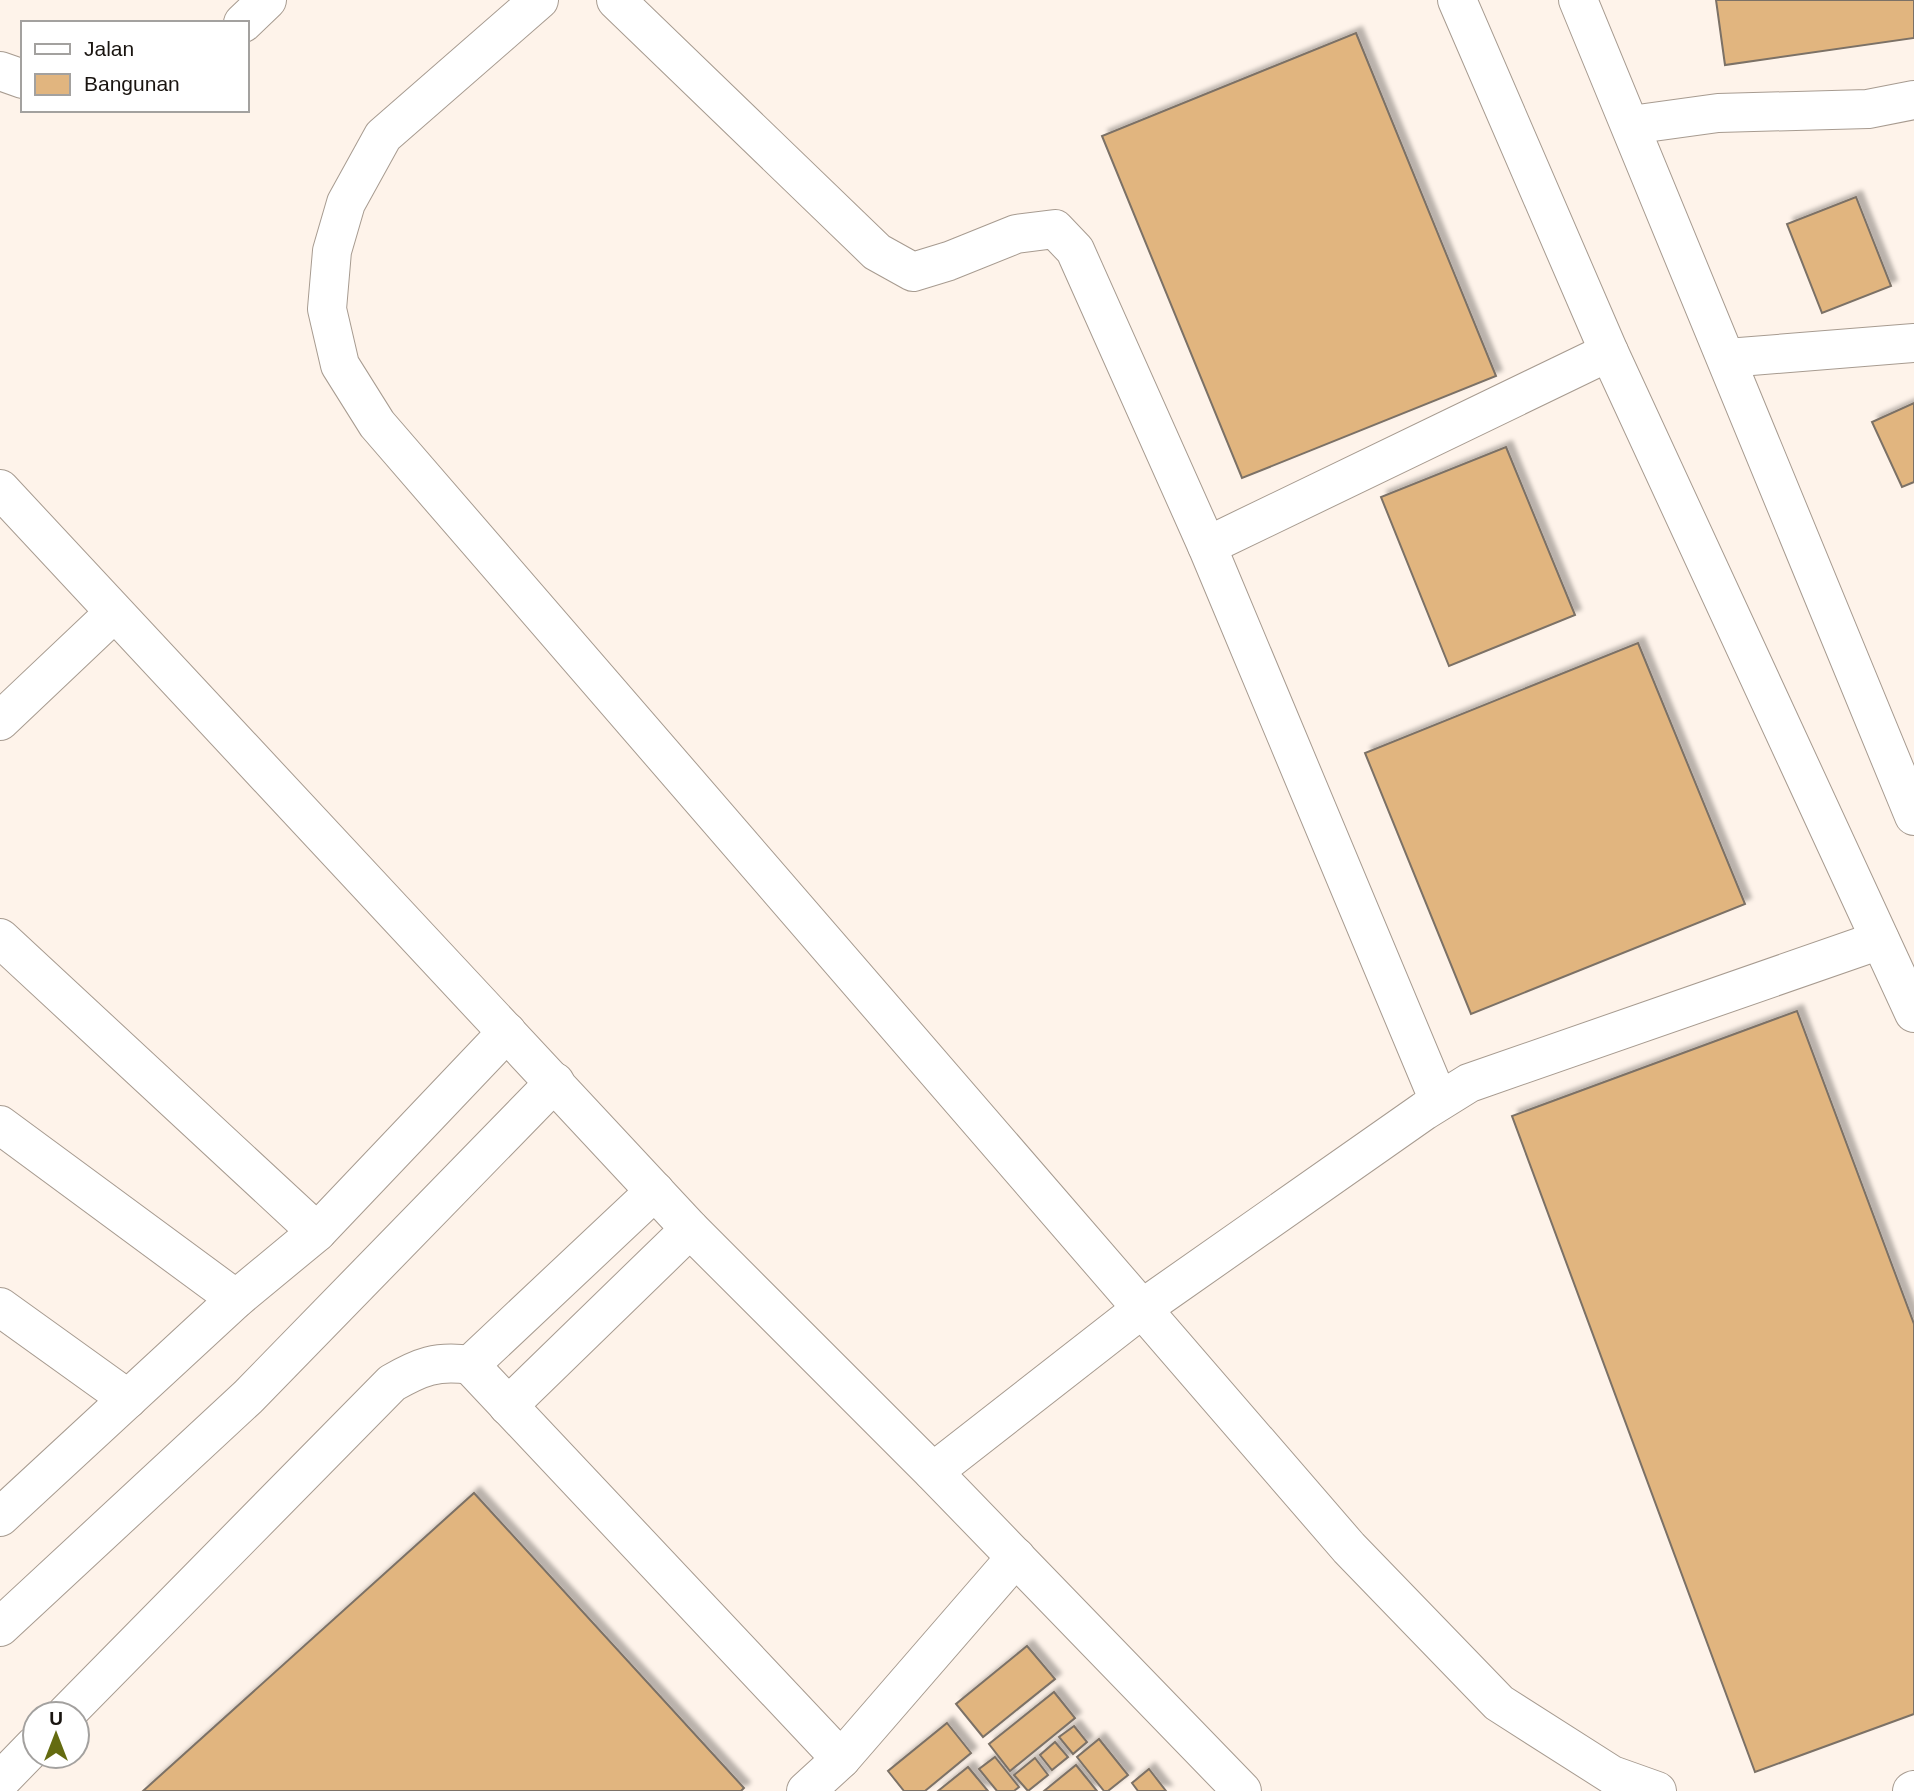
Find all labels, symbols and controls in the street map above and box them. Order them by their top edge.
legend [21,21,248,112]
text: Jalan [84,37,134,60]
text: Bangunan [84,72,180,95]
north arrow [21,1700,91,1770]
text: U [49,1708,63,1729]

